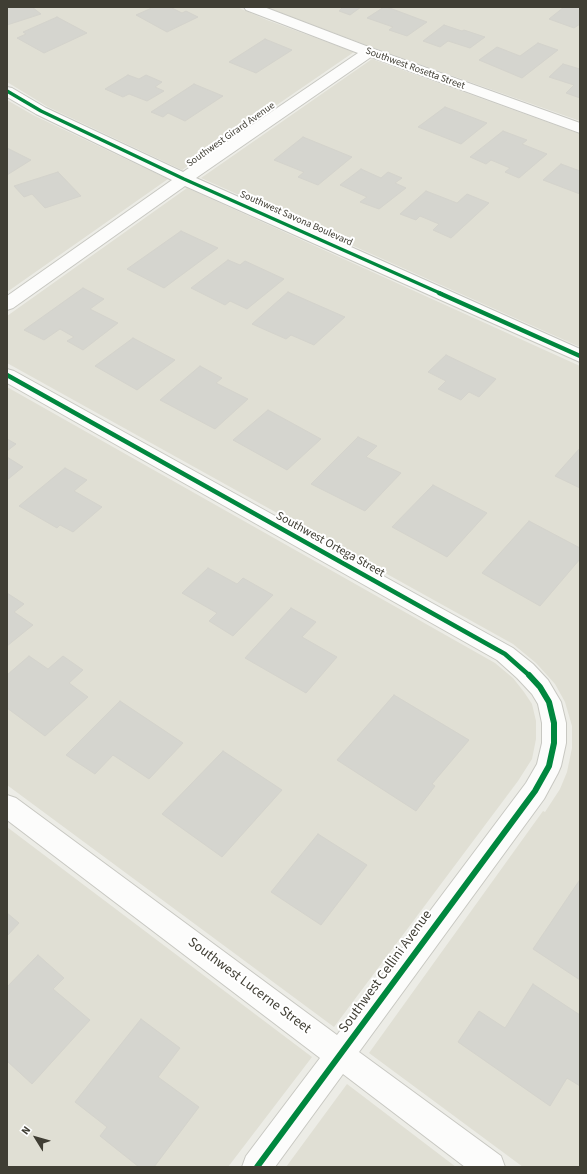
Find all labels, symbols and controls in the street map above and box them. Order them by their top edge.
street label: Southwest Rosetta Street [364,45,466,93]
street label: Southwest Girard Avenue [184,100,278,170]
street label: Southwest Savona Boulevard [238,189,354,249]
street label: Southwest Ortega Street [273,509,387,581]
street label: Southwest Cellini Avenue [336,907,436,1037]
street label: Southwest Lucerne Street [184,934,314,1038]
north arrow [16,1118,56,1158]
text: N [18,1123,34,1138]

